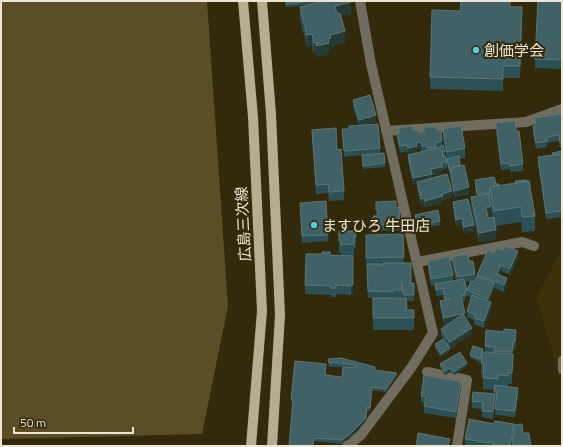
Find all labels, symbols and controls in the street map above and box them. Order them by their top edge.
place label: 創価学会 [484,39,544,62]
marker: 創価学会 [471,45,481,55]
street label: 広島三次線 [230,186,256,262]
place label: ますひろ 牛田店 [322,214,430,237]
marker: ますひろ 牛田店 [309,220,319,230]
scale bar [14,409,133,435]
text: 50 m [20,413,46,432]

